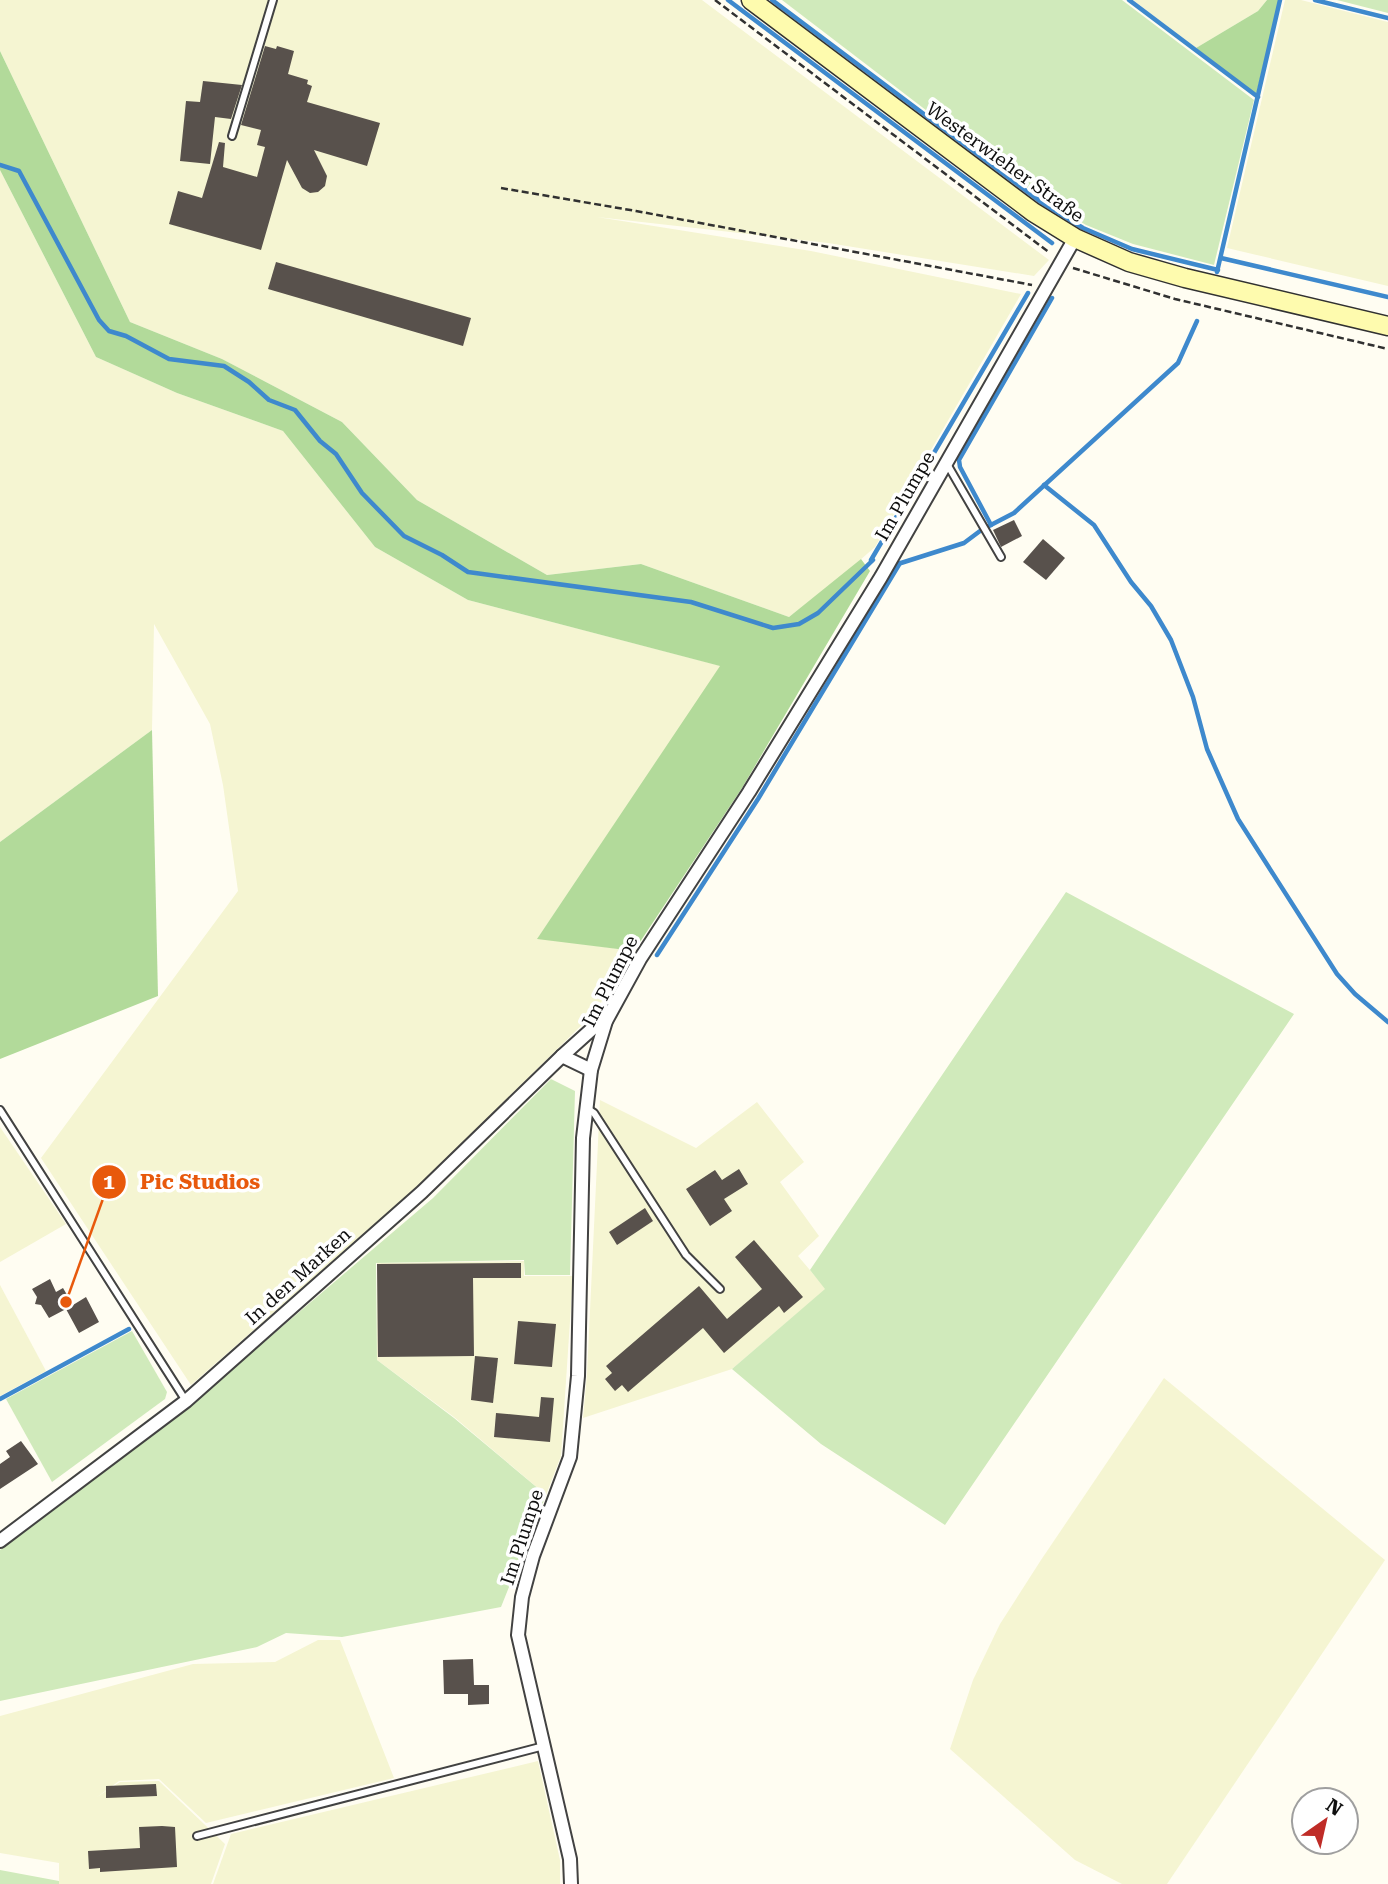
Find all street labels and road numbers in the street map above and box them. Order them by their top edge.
street label: Westerwieher Straße [921,97,1089,227]
street label: Im Plumpe [870,447,940,545]
street label: Im Plumpe [577,932,643,1030]
street label: In den Marken [240,1223,356,1329]
street label: Im Plumpe [496,1486,548,1588]

